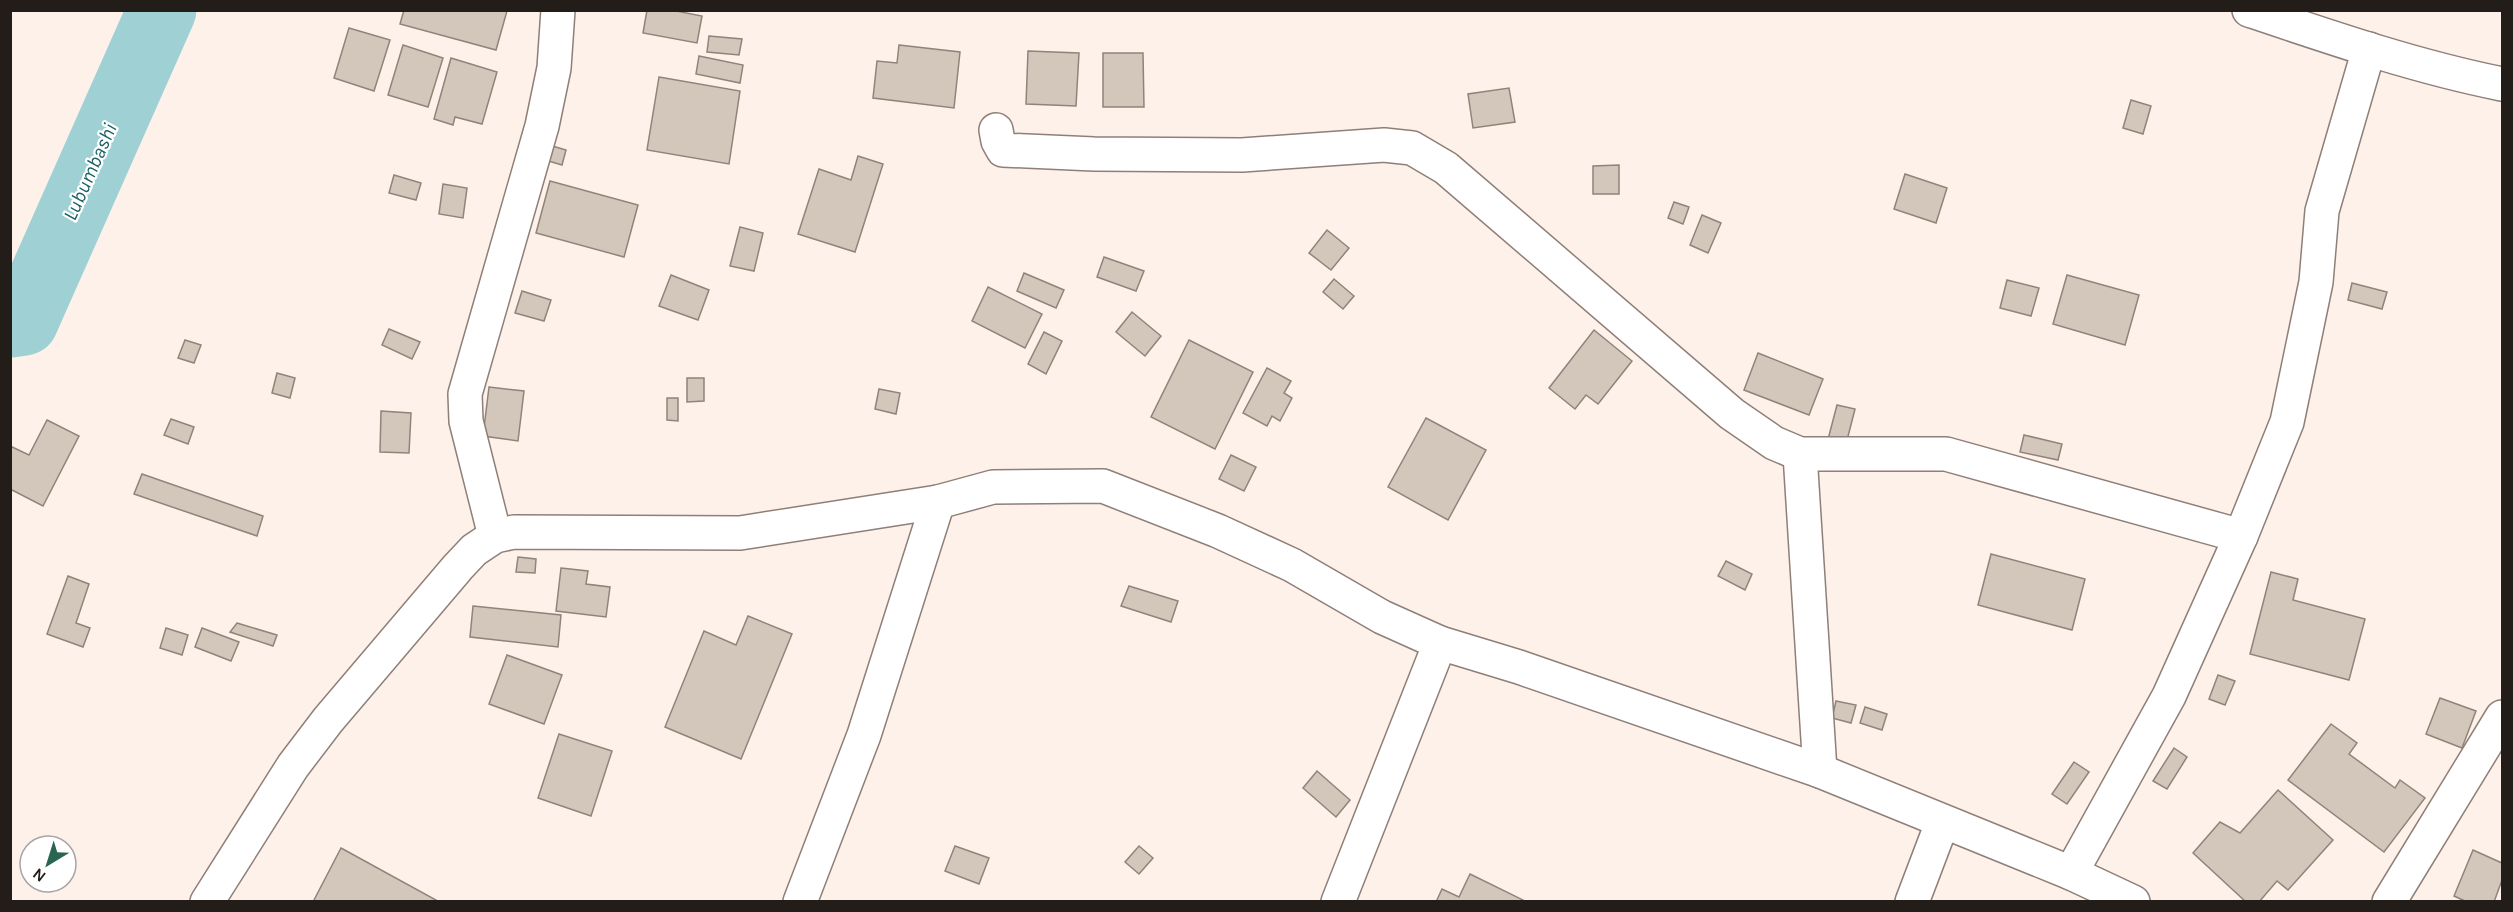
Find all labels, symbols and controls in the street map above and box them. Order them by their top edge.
water label: Lubumbashi [58,120,122,224]
north arrow [18,834,78,894]
text: N [29,864,49,886]

